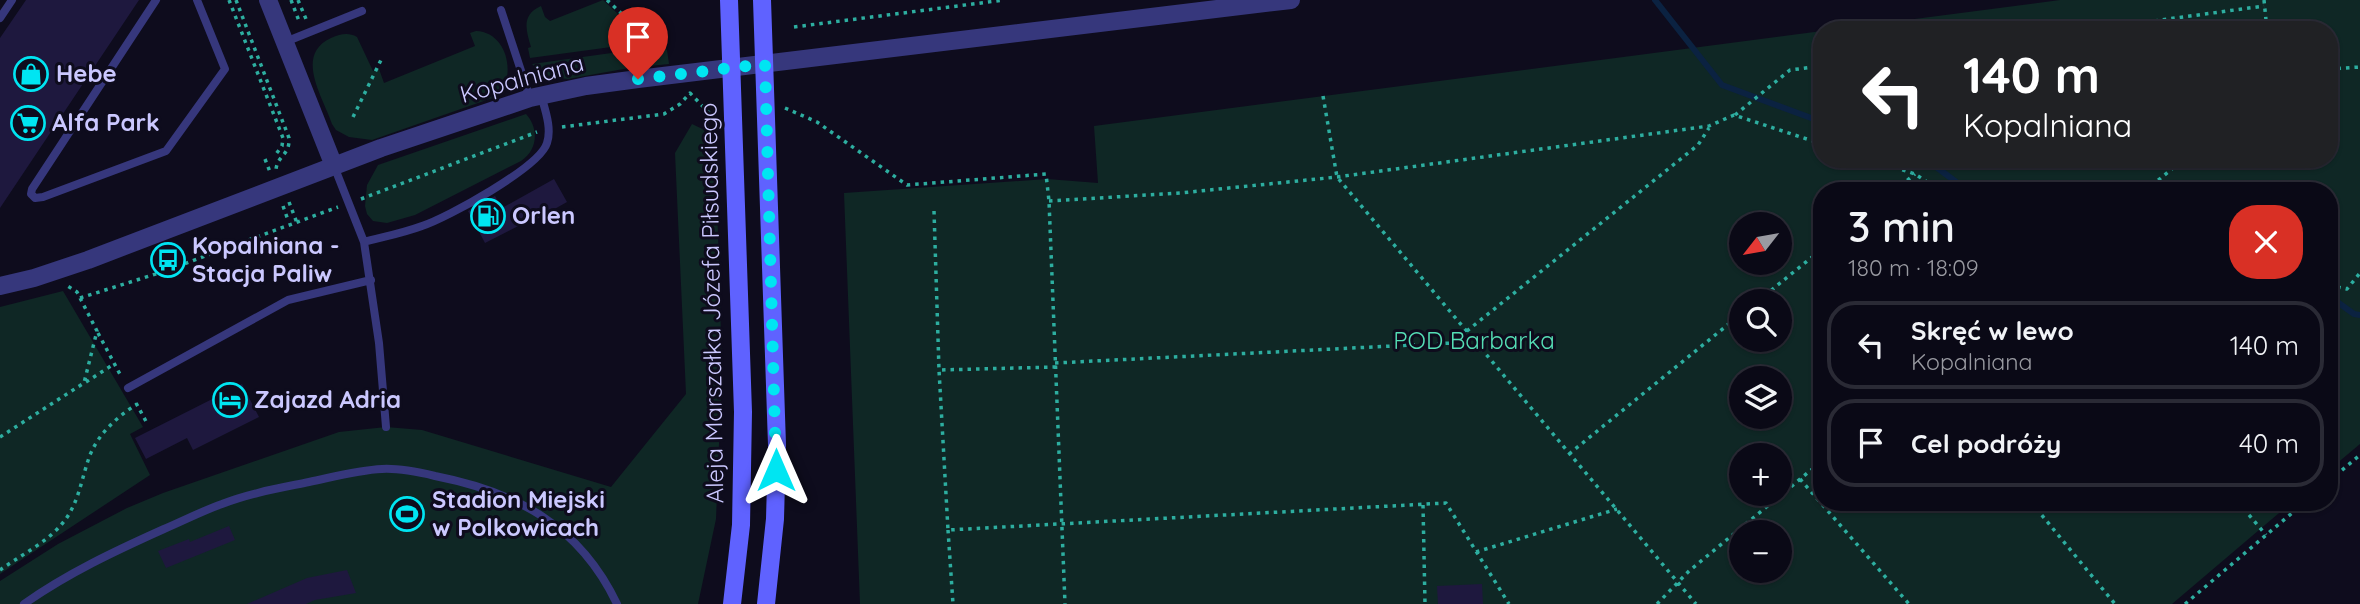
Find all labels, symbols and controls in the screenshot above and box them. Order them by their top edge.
pin [608,7,668,79]
icon: arrive [619,18,657,56]
text: 140 m [1963,44,2100,105]
street label: Kopalniana [457,47,587,109]
icon: left [1848,49,1939,140]
shop icon: Hebe [12,55,50,93]
place label: Hebe [56,58,117,88]
street label: Aleja Marszałka Józefa Piłsudskiego [693,102,729,504]
supermarket icon: Alfa Park [9,104,47,142]
text: Kopalniana [1963,105,2132,145]
place label: Alfa Park [52,107,160,137]
fuel station icon: Orlen [469,197,507,235]
place label: Orlen [512,200,575,230]
text: 3 min [1848,200,1955,253]
button: close [2229,205,2303,279]
north arrow [1729,212,1792,275]
map controls [1729,212,1792,583]
place label: Kopalniana - Stacja Paliw [192,230,339,288]
bus stop icon: Kopalniana - Stacja Paliw [149,241,187,279]
text: 180 m · 18:09 [1848,253,1979,282]
button: search [1729,289,1792,352]
text: Skręć w lewo [1911,314,2074,347]
park label: POD Barbarka [1393,325,1555,355]
icon: left [1852,326,1890,364]
text: 140 m [2230,329,2299,362]
text: Kopalniana [1911,347,2033,376]
button: layers [1729,366,1792,429]
hotel icon: Zajazd Adria [211,381,249,419]
place label: Zajazd Adria [254,384,401,414]
icon: arrive [1852,424,1890,462]
text: Cel podróży [1911,427,2061,460]
text: 40 m [2239,427,2299,460]
position arrow [739,433,813,507]
button: + [1729,443,1792,506]
place label: Stadion Miejski w Polkowicach [432,484,605,542]
sports icon: Stadion Miejski w Polkowicach [388,495,426,533]
button: − [1729,520,1792,583]

